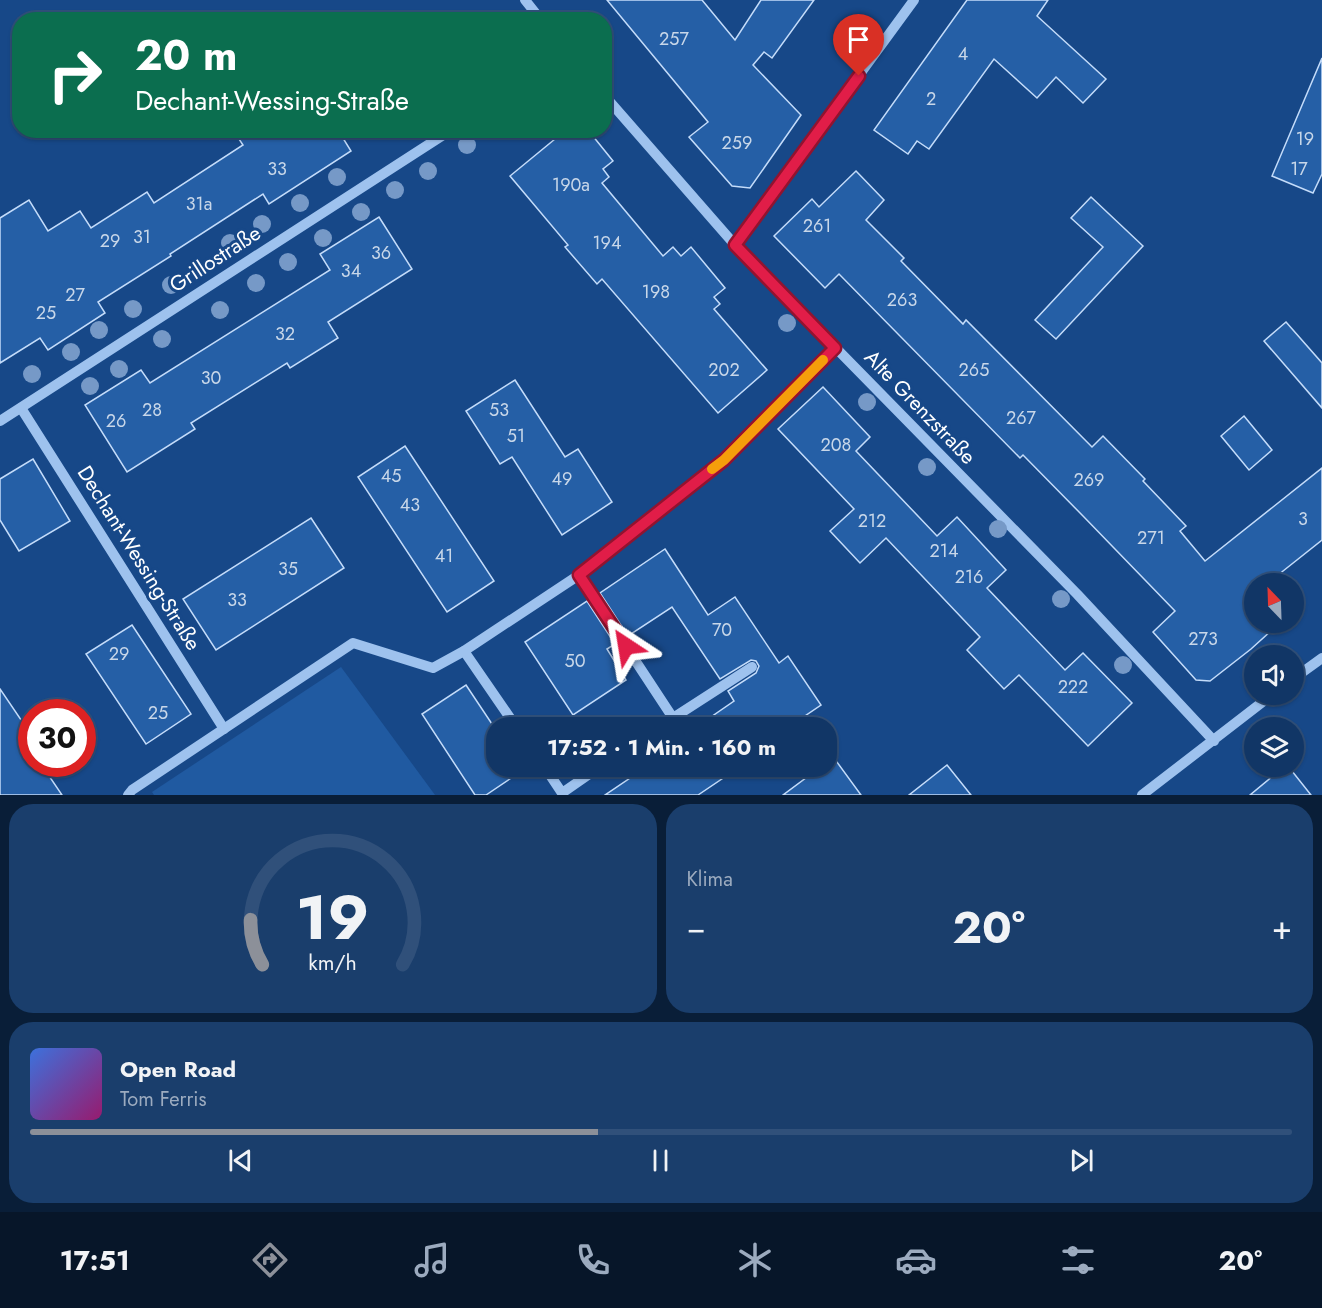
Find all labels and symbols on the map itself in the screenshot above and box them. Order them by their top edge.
pin [833,14,884,76]
house number: 257 [659,26,689,52]
house number: 4 [958,41,968,67]
house number: 2 [926,86,936,112]
house number: 19 [1296,126,1314,152]
house number: 259 [722,130,752,156]
house number: 33 [267,156,287,182]
house number: 17 [1290,156,1308,182]
house number: 190a [552,172,590,198]
house number: 31a [186,191,212,217]
house number: 261 [803,213,831,239]
street label: Grillostraße [163,218,267,300]
house number: 31 [133,224,151,250]
house number: 29 [100,228,120,254]
house number: 194 [593,230,621,256]
house number: 36 [371,240,391,266]
house number: 34 [341,258,361,284]
house number: 198 [642,279,670,305]
house number: 27 [65,282,85,308]
house number: 263 [887,287,917,313]
house number: 25 [36,300,56,326]
house number: 32 [275,321,295,347]
street label: Alte Grenzstraße [857,343,983,471]
house number: 202 [708,357,740,383]
house number: 265 [959,357,989,383]
house number: 30 [201,365,222,391]
house number: 28 [142,397,162,423]
house number: 53 [489,397,509,423]
house number: 267 [1006,405,1037,431]
house number: 26 [106,408,126,434]
house number: 51 [507,423,525,449]
house number: 208 [821,432,851,458]
street label: Dechant-Wessing-Straße [70,460,208,656]
house number: 45 [381,463,401,489]
house number: 49 [552,466,572,492]
house number: 269 [1074,467,1104,493]
house number: 43 [400,492,420,518]
house number: 3 [1298,506,1308,532]
house number: 212 [858,508,886,534]
house number: 271 [1137,525,1165,551]
house number: 214 [930,538,958,564]
house number: 41 [435,543,453,569]
house number: 35 [278,556,298,582]
house number: 216 [955,564,983,590]
north arrow [1244,573,1304,633]
house number: 33 [227,587,247,613]
position arrow [594,614,658,678]
house number: 70 [712,617,732,643]
house number: 273 [1188,626,1218,652]
house number: 29 [109,641,129,667]
house number: 50 [565,648,586,674]
house number: 222 [1058,674,1088,700]
speed limit sign: 30 [18,699,96,777]
house number: 25 [148,700,168,726]

